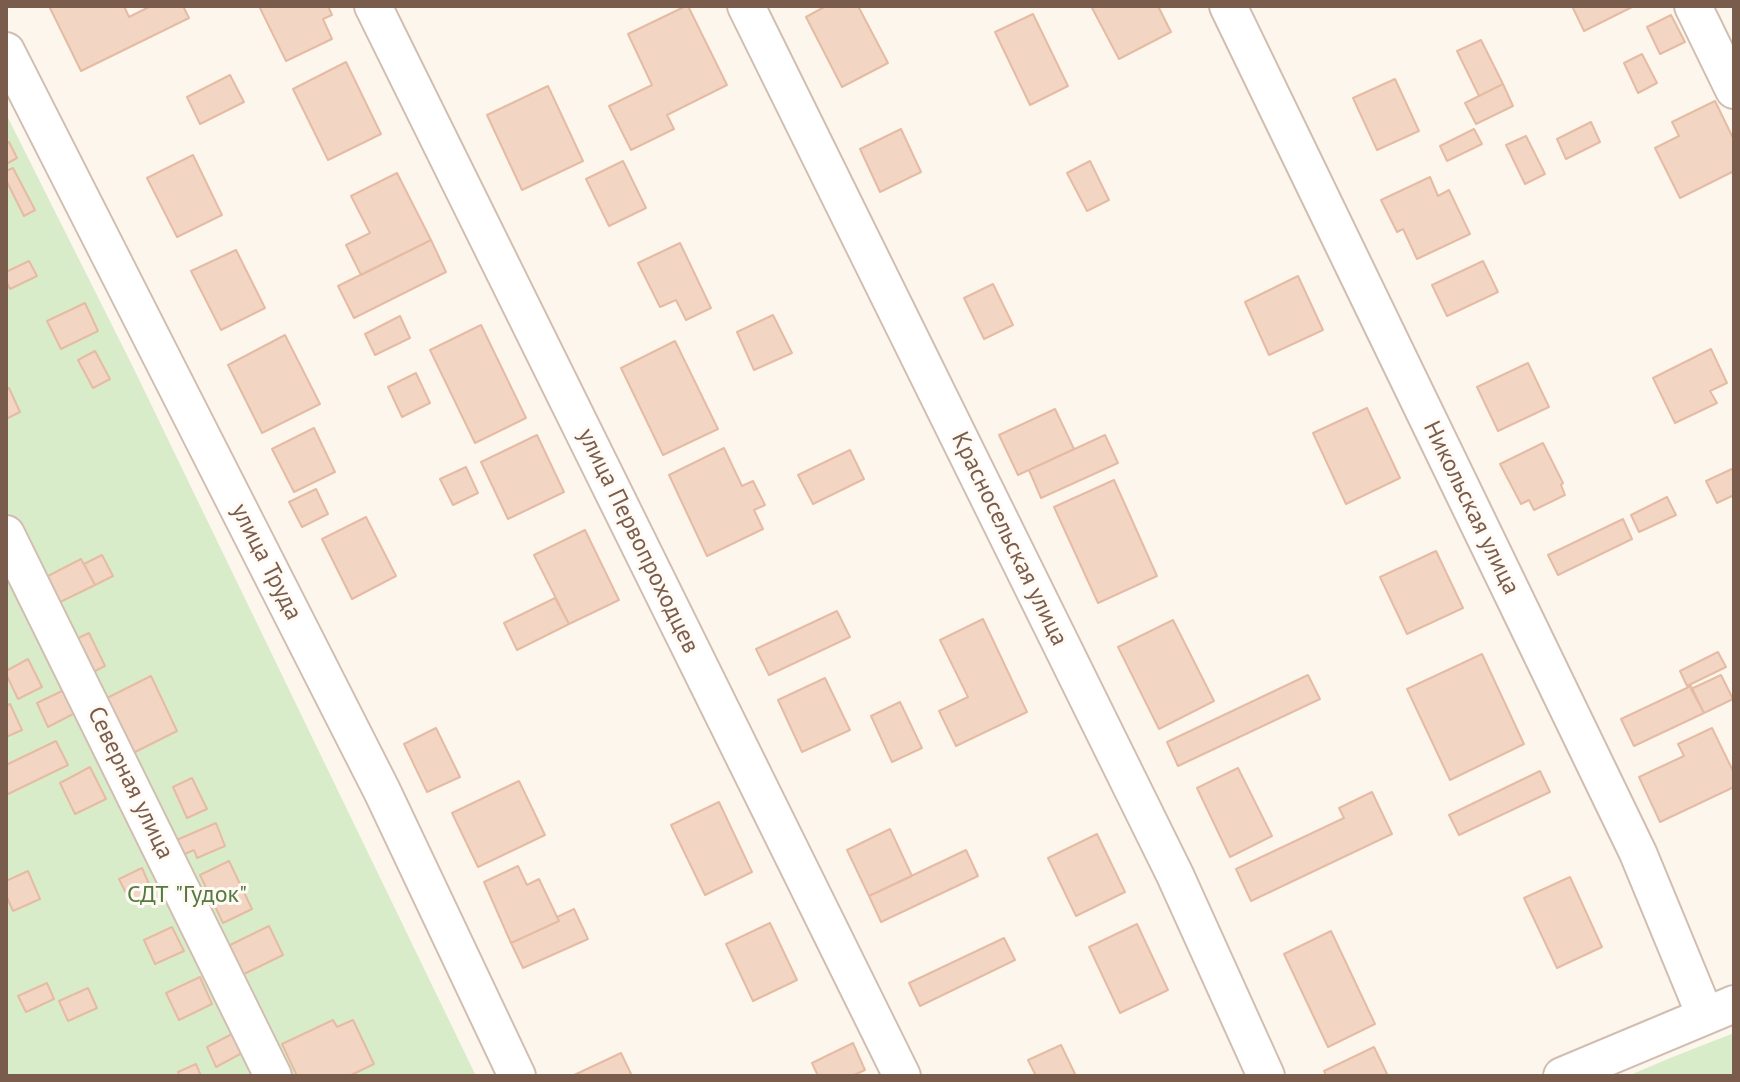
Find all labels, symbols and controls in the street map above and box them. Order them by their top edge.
street label: Никольская улица [1417,417,1525,599]
street label: улица Первопроходцев [571,424,705,658]
street label: Красносельская улица [945,427,1073,651]
street label: улица Труда [224,499,308,625]
street label: Северная улица [81,702,179,864]
park label: СДТ "Гудок" [127,881,247,909]

